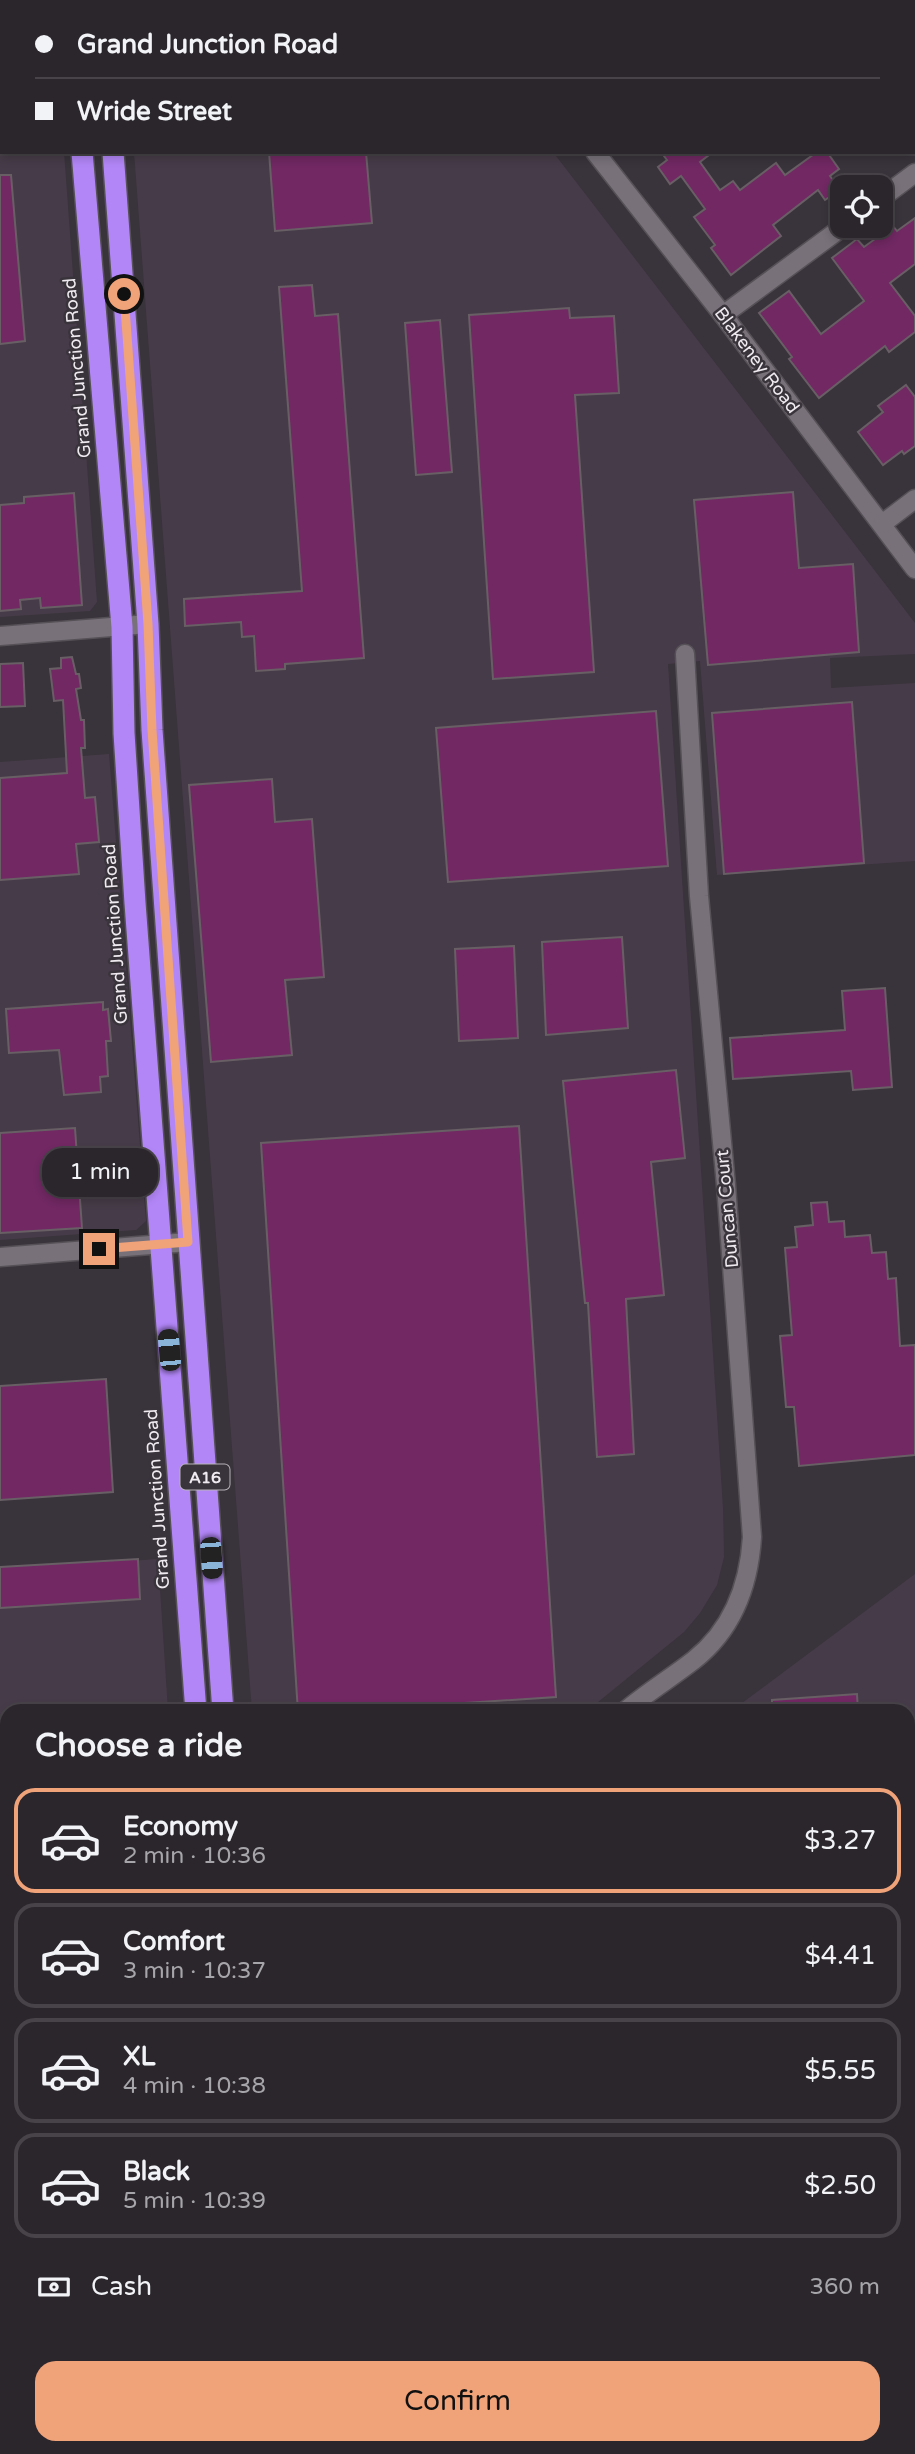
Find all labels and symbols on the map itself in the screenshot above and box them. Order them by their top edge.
street label: Grand Junction Road [58,277,96,459]
route start [108,278,140,310]
street label: Blakeney Road [710,302,804,418]
street label: Grand Junction Road [98,843,132,1025]
callout: 1 min [41,1148,157,1196]
street label: Duncan Court [711,1149,743,1269]
route end [83,1233,115,1265]
car [157,1328,182,1372]
street label: Grand Junction Road [140,1408,174,1590]
road number: A16 [180,1464,230,1490]
car [200,1536,223,1580]

